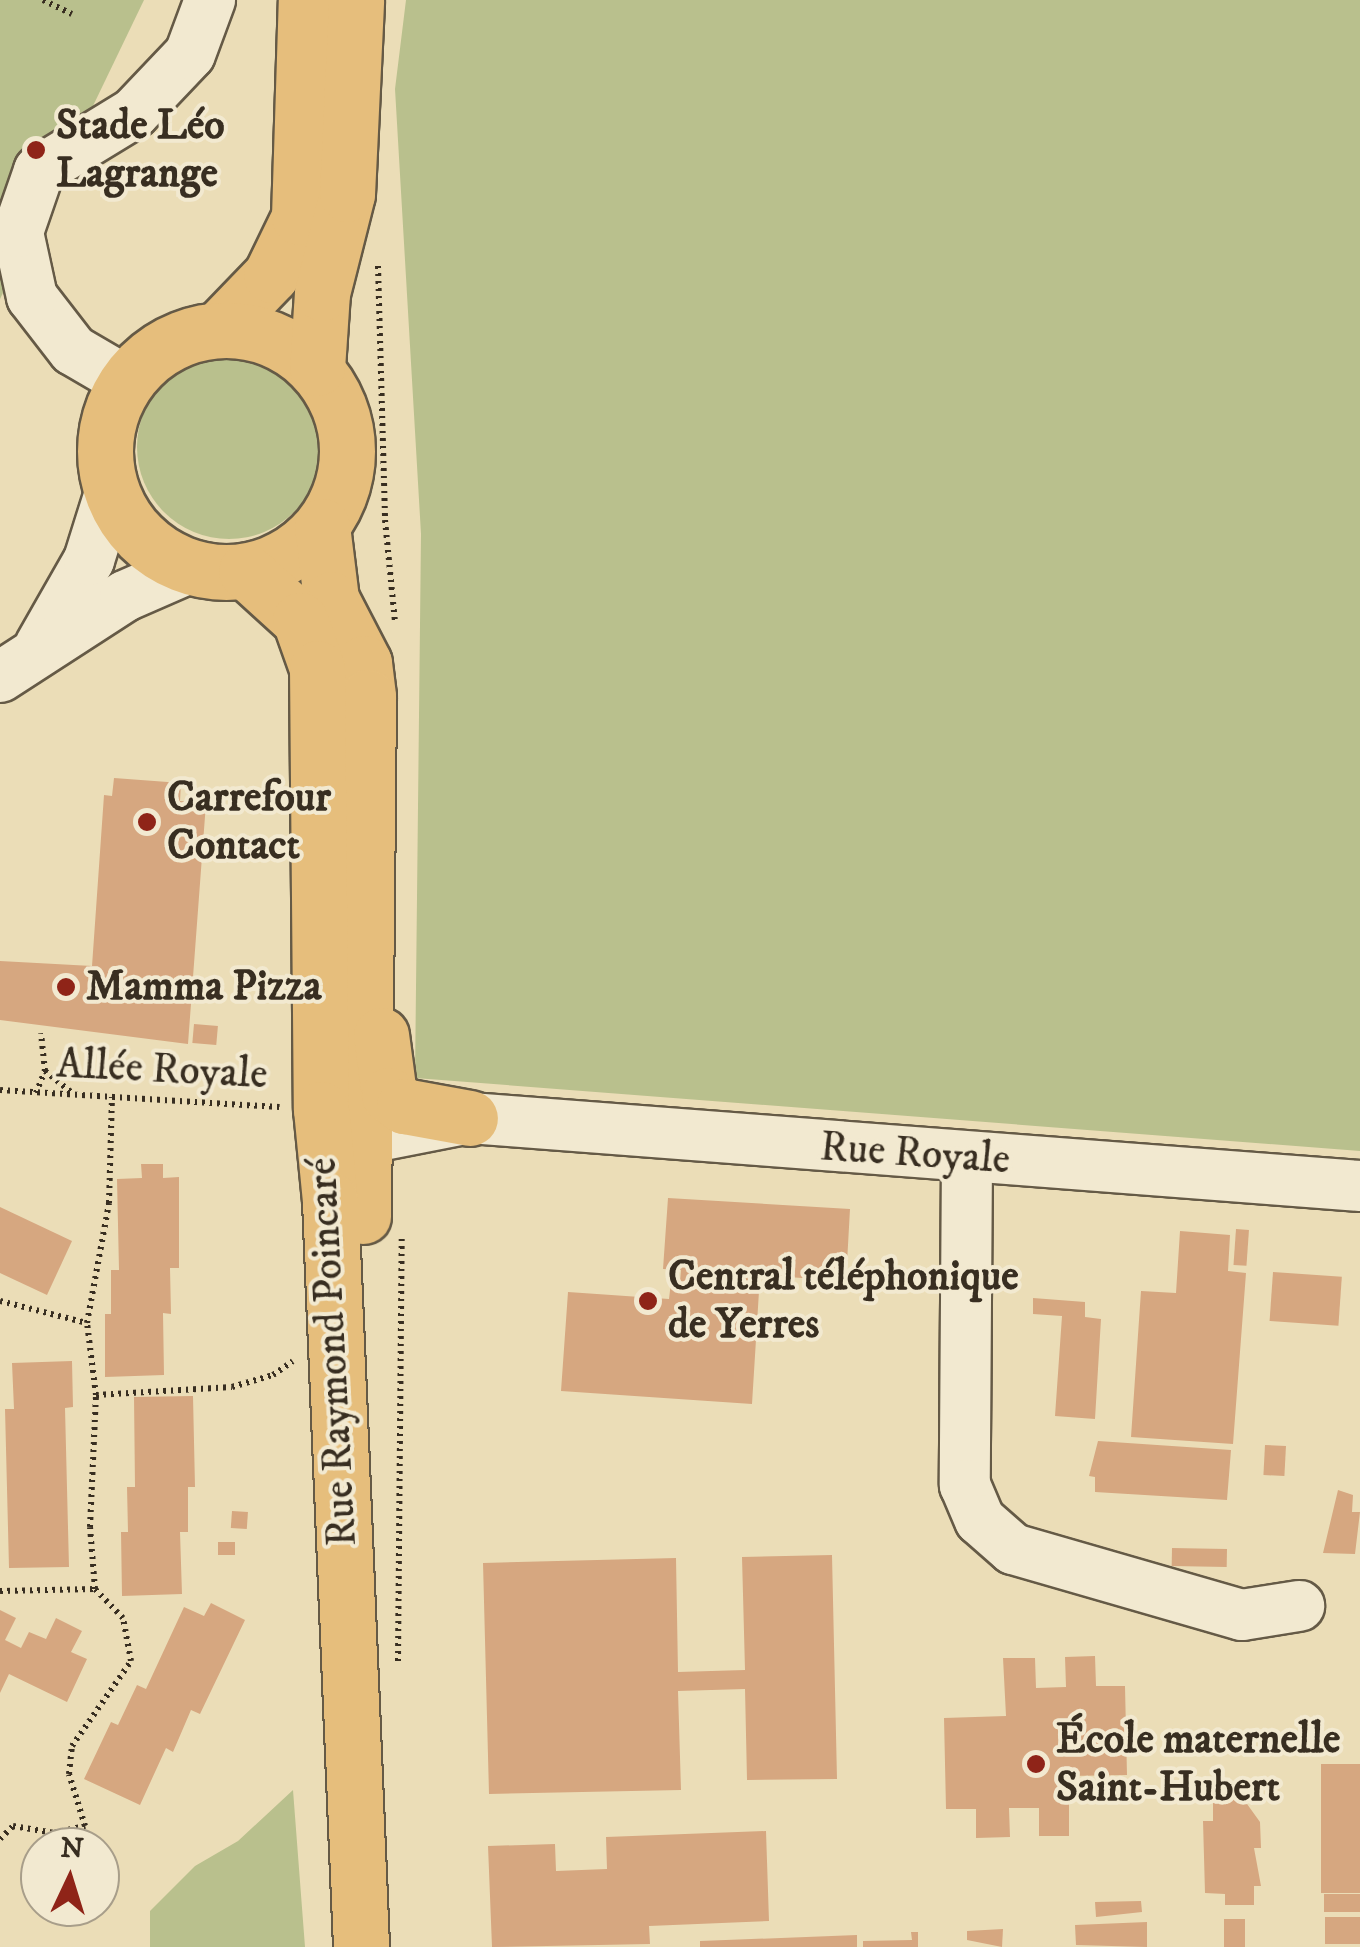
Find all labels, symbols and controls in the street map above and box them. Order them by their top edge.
place label: Stade Léo Lagrange [56,101,225,200]
marker: Stade Léo Lagrange [25,139,47,161]
place label: Carrefour Contact [167,773,331,871]
marker: Carrefour Contact [136,811,158,833]
place label: Mamma Pizza [86,962,322,1012]
marker: Mamma Pizza [55,976,77,998]
street label: Allée Royale [55,1039,269,1101]
street label: Rue Royale [818,1122,1012,1186]
street label: Rue Raymond Poincaré [298,1156,368,1548]
place label: Central téléphonique de Yerres [668,1252,1019,1350]
marker: Central téléphonique de Yerres [637,1290,659,1312]
place label: École maternelle Saint-Hubert [1056,1715,1340,1814]
marker: École maternelle Saint-Hubert [1025,1753,1047,1775]
north arrow [20,1827,120,1927]
text: N [59,1830,85,1867]

